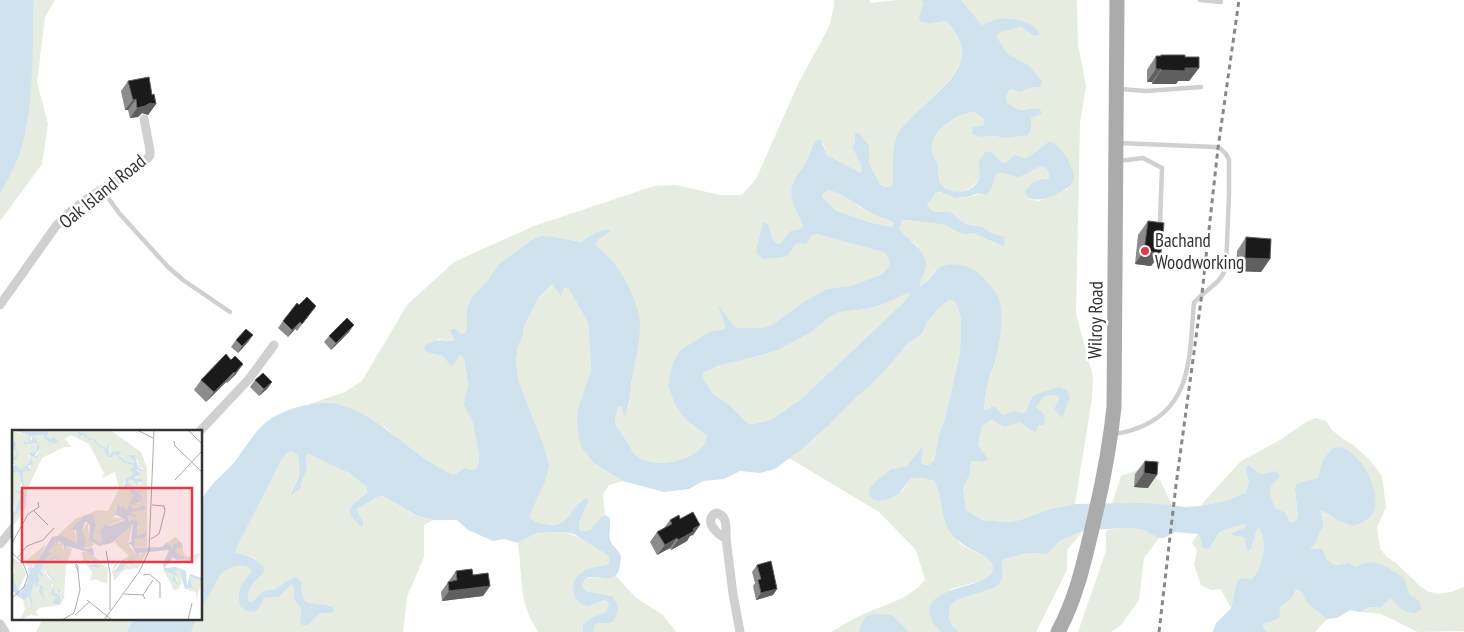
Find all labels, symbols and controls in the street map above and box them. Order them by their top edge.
street label: Oak Island Road [54,149,150,233]
place label: Bachand Woodworking [1155,228,1244,274]
marker: Bachand Woodworking [1139,245,1151,257]
street label: Wilroy Road [1082,281,1108,359]
inset map [12,430,202,620]

